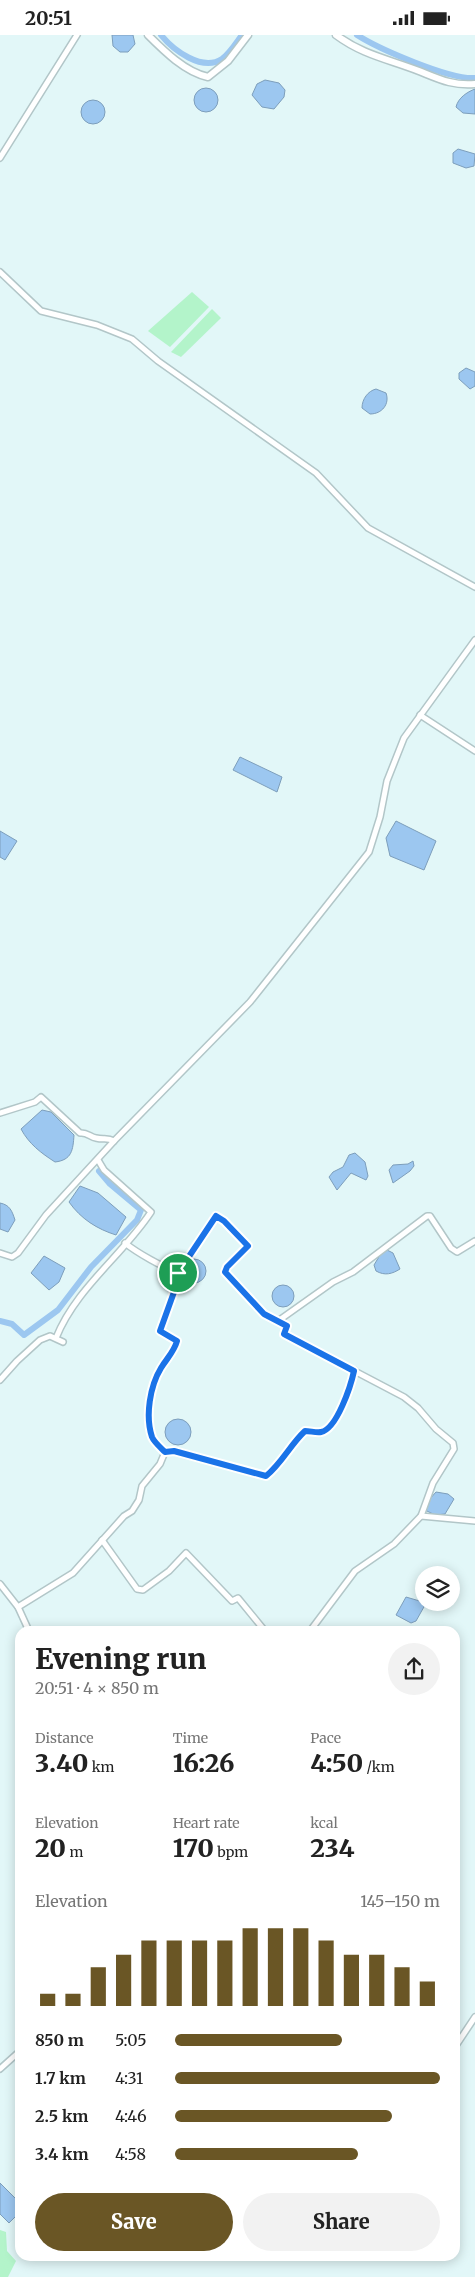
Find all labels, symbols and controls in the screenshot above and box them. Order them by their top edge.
text: 20:51 [25,6,72,30]
pin [157,1252,199,1294]
icon: arrive [164,1259,192,1287]
map controls [415,1566,460,1611]
button: layers [415,1566,460,1611]
text: Evening run [35,1641,206,1677]
button: share [388,1643,440,1695]
text: 20:51 · 4 × 850 m [35,1678,159,1698]
text: Distance [35,1729,94,1747]
text: Time [173,1729,208,1747]
text: Pace [310,1729,341,1747]
text: 3.40 [35,1747,88,1779]
text: 16:26 [173,1747,234,1779]
text: 4:50 [310,1747,363,1779]
text: km [88,1758,114,1776]
text: /km [363,1758,395,1776]
text: Elevation [35,1814,99,1832]
text: Heart rate [173,1814,240,1832]
text: kcal [310,1814,338,1832]
text: 20 [35,1832,66,1864]
text: 170 [173,1832,214,1864]
text: 234 [310,1832,355,1864]
text: m [66,1843,83,1861]
text: bpm [214,1843,248,1861]
text: Elevation [35,1891,108,1911]
text: 145–150 m [360,1891,440,1911]
text: 850 m [35,2030,84,2050]
text: 5:05 [115,2030,147,2050]
text: 1.7 km [35,2068,86,2088]
text: 4:31 [115,2068,143,2088]
text: 2.5 km [35,2106,88,2126]
text: 4:46 [115,2106,147,2126]
text: 3.4 km [35,2144,89,2164]
text: 4:58 [115,2144,146,2164]
button: Save [35,2193,233,2251]
button: Share [243,2193,440,2251]

